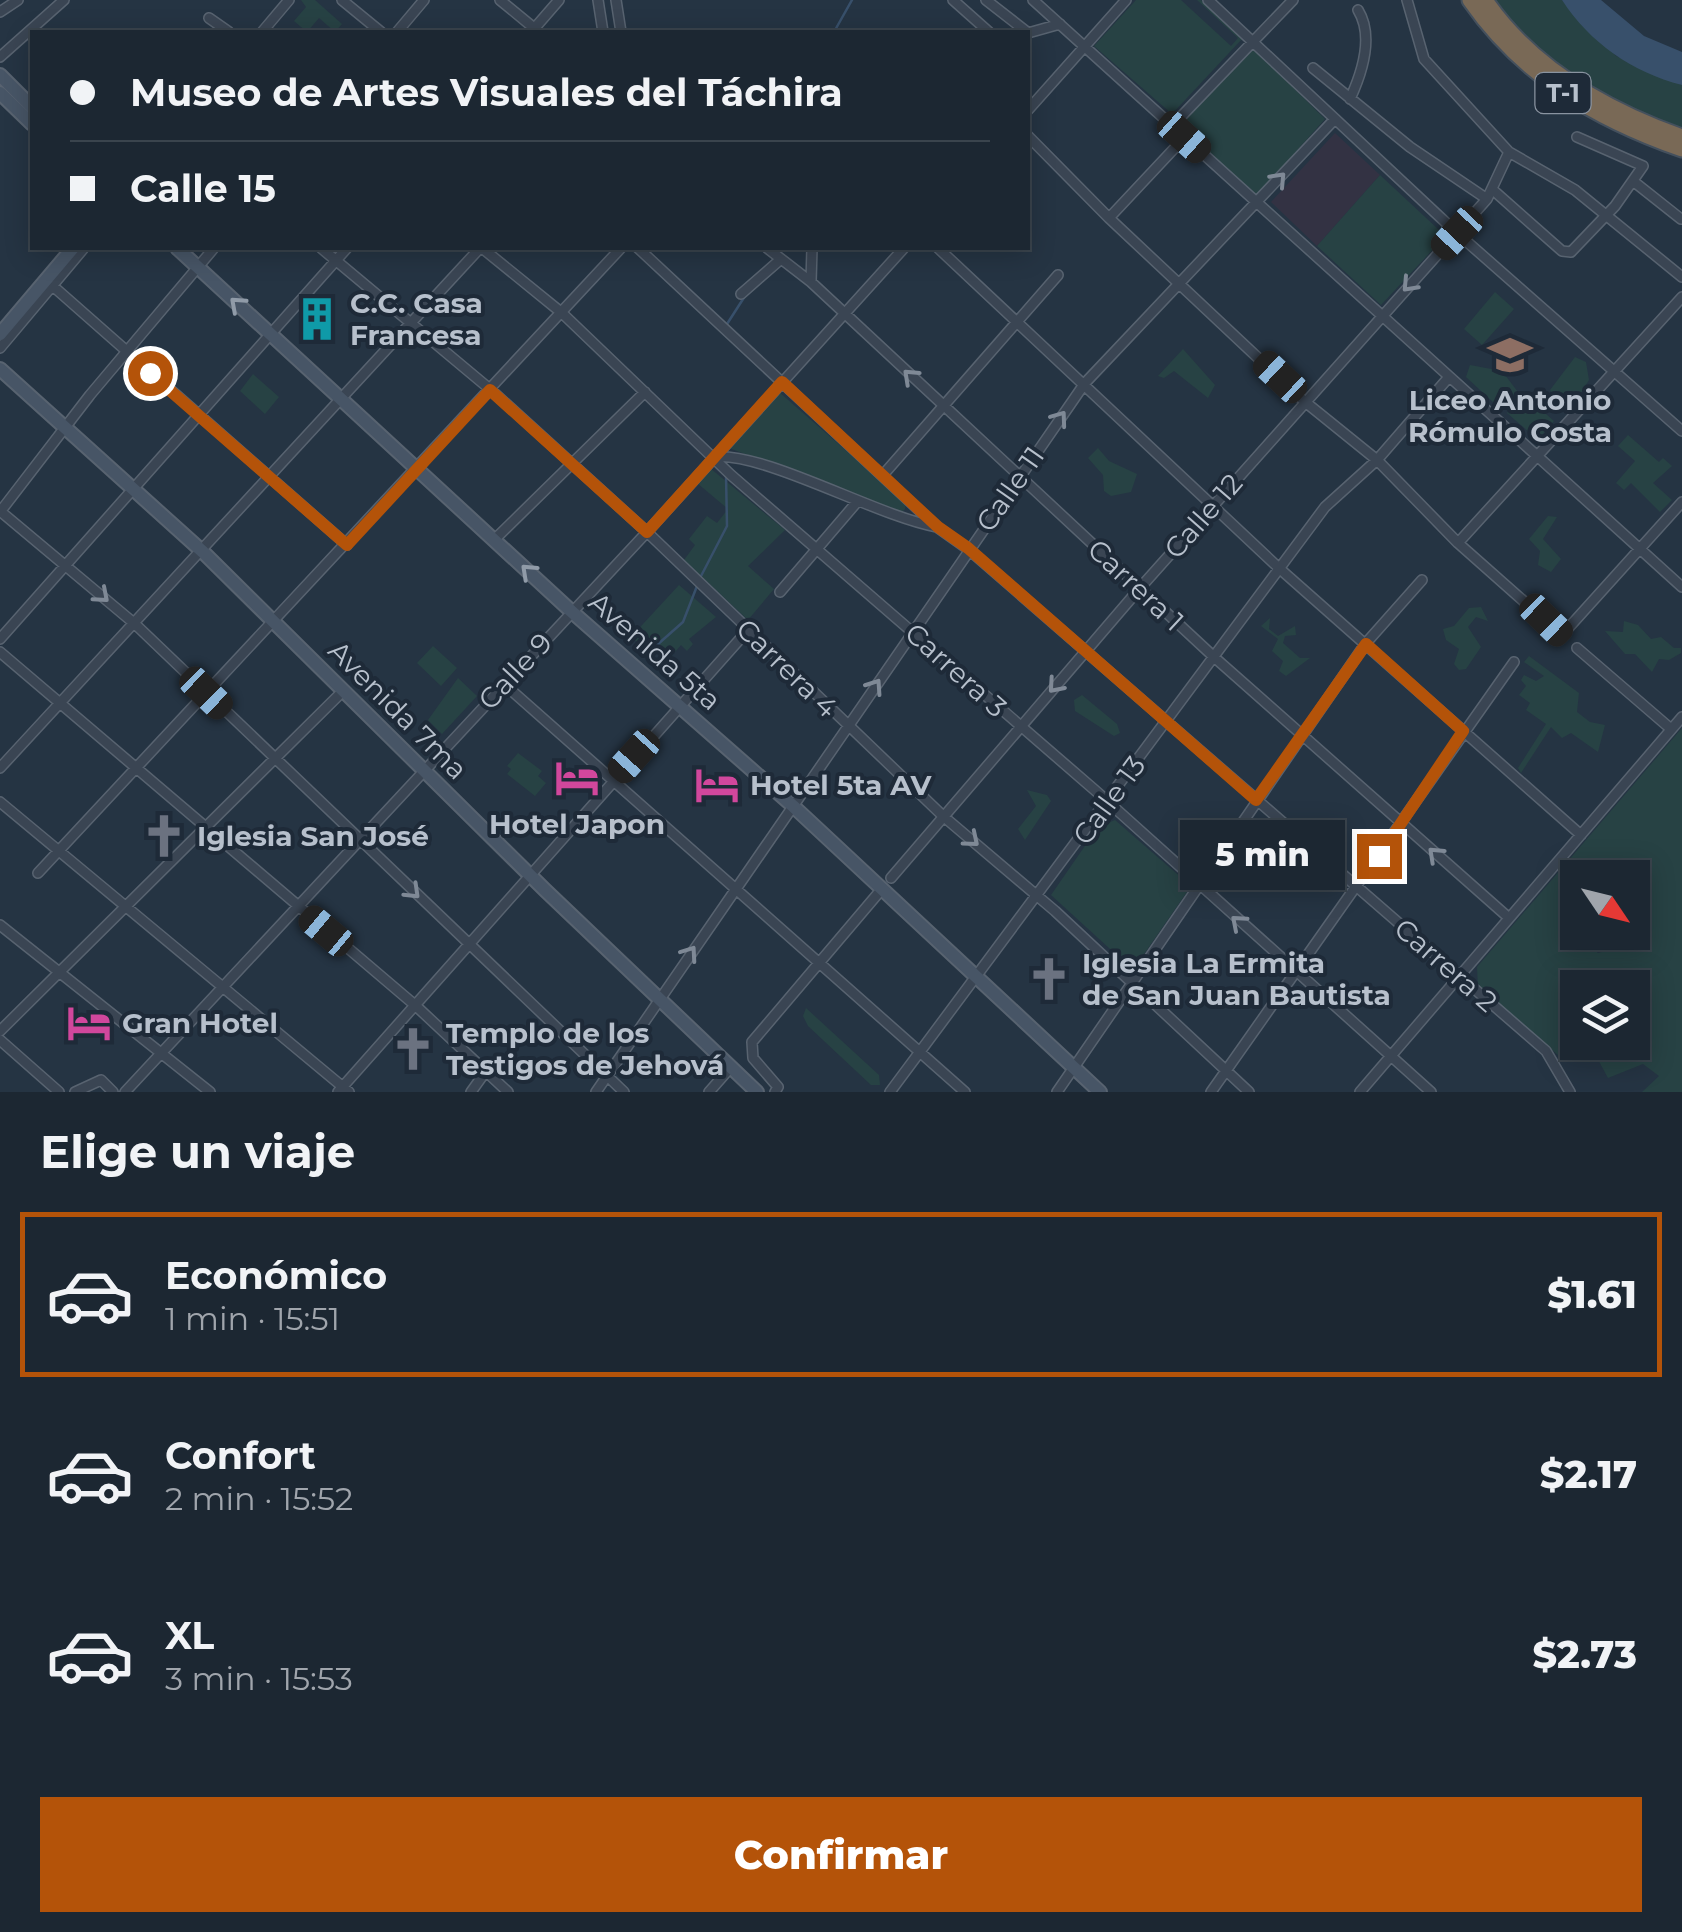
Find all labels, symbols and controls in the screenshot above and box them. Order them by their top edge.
text: Museo de Artes Visuales del Táchira [130,69,843,116]
road number: T-1 [1536,73,1590,113]
car [1152,106,1216,168]
text: Calle 15 [130,165,276,212]
one-way arrow [1267,172,1285,191]
car [1426,201,1488,265]
one-way arrow [1403,273,1421,292]
place label: C.C. Casa Francesa [350,286,483,352]
building icon: C.C. Casa Francesa [293,295,341,343]
one-way arrow [230,298,249,316]
school or university icon: Liceo Antonio Rómulo Costa [1486,331,1534,379]
car [1248,346,1312,408]
route start [128,351,173,396]
one-way arrow [903,370,922,388]
place label: Liceo Antonio Rómulo Costa [1408,383,1612,449]
one-way arrow [1047,411,1066,430]
street label: Calle 11 [969,440,1051,538]
street label: Calle 12 [1157,467,1249,565]
street label: Carrera 1 [1081,532,1191,638]
one-way arrow [521,565,540,583]
one-way arrow [90,584,109,602]
street label: Avenida 5ta [582,585,728,717]
car [1514,588,1578,652]
street label: Carrera 4 [729,612,845,725]
street label: Carrera 3 [898,616,1014,724]
street label: Calle 9 [471,626,559,716]
street label: Avenida 7ma [322,634,474,786]
car [174,661,238,725]
one-way arrow [1048,674,1066,692]
one-way arrow [863,678,881,697]
car [603,724,665,788]
street label: Calle 13 [1065,749,1153,851]
hotel icon: Hotel Japon [553,754,601,802]
hotel icon: Hotel 5ta AV [693,761,741,809]
place label: Hotel 5ta AV [750,768,933,802]
place label: Hotel Japon [489,807,665,841]
church icon: Iglesia San José [140,812,188,860]
place label: Iglesia San José [197,819,429,853]
callout: 5 min [1179,821,1344,891]
one-way arrow [961,828,979,846]
route end [1357,834,1402,879]
text: 5 min [1215,835,1310,874]
one-way arrow [1428,848,1447,866]
north arrow [1560,860,1650,950]
map controls [1560,860,1650,1060]
one-way arrow [402,880,420,898]
car [293,900,359,962]
street label: Carrera 2 [1388,911,1504,1019]
one-way arrow [1231,916,1250,934]
one-way arrow [678,945,696,964]
place label: Iglesia La Ermita de San Juan Bautista [1082,946,1391,1012]
church icon: Iglesia La Ermita de San Juan Bautista [1025,955,1073,1003]
button: layers [1560,970,1650,1060]
hotel icon: Gran Hotel [65,999,113,1047]
place label: Gran Hotel [122,1006,278,1040]
place label: Templo de los Testigos de Jehová [446,1016,724,1082]
church icon: Templo de los Testigos de Jehová [389,1025,437,1073]
text: Elige un viaje [40,1124,355,1179]
icon: car [45,1250,135,1340]
text: Económico [165,1252,387,1299]
text: $1.61 [1547,1271,1637,1318]
text: 1 min · 15:51 [165,1299,340,1338]
icon: car [45,1430,135,1520]
text: Confort [165,1432,316,1479]
text: $2.17 [1540,1451,1637,1498]
text: 2 min · 15:52 [165,1479,353,1518]
icon: car [45,1610,135,1700]
text: XL [165,1612,214,1659]
text: $2.73 [1533,1631,1637,1678]
text: 3 min · 15:53 [165,1659,353,1698]
button: Confirmar [40,1797,1642,1912]

